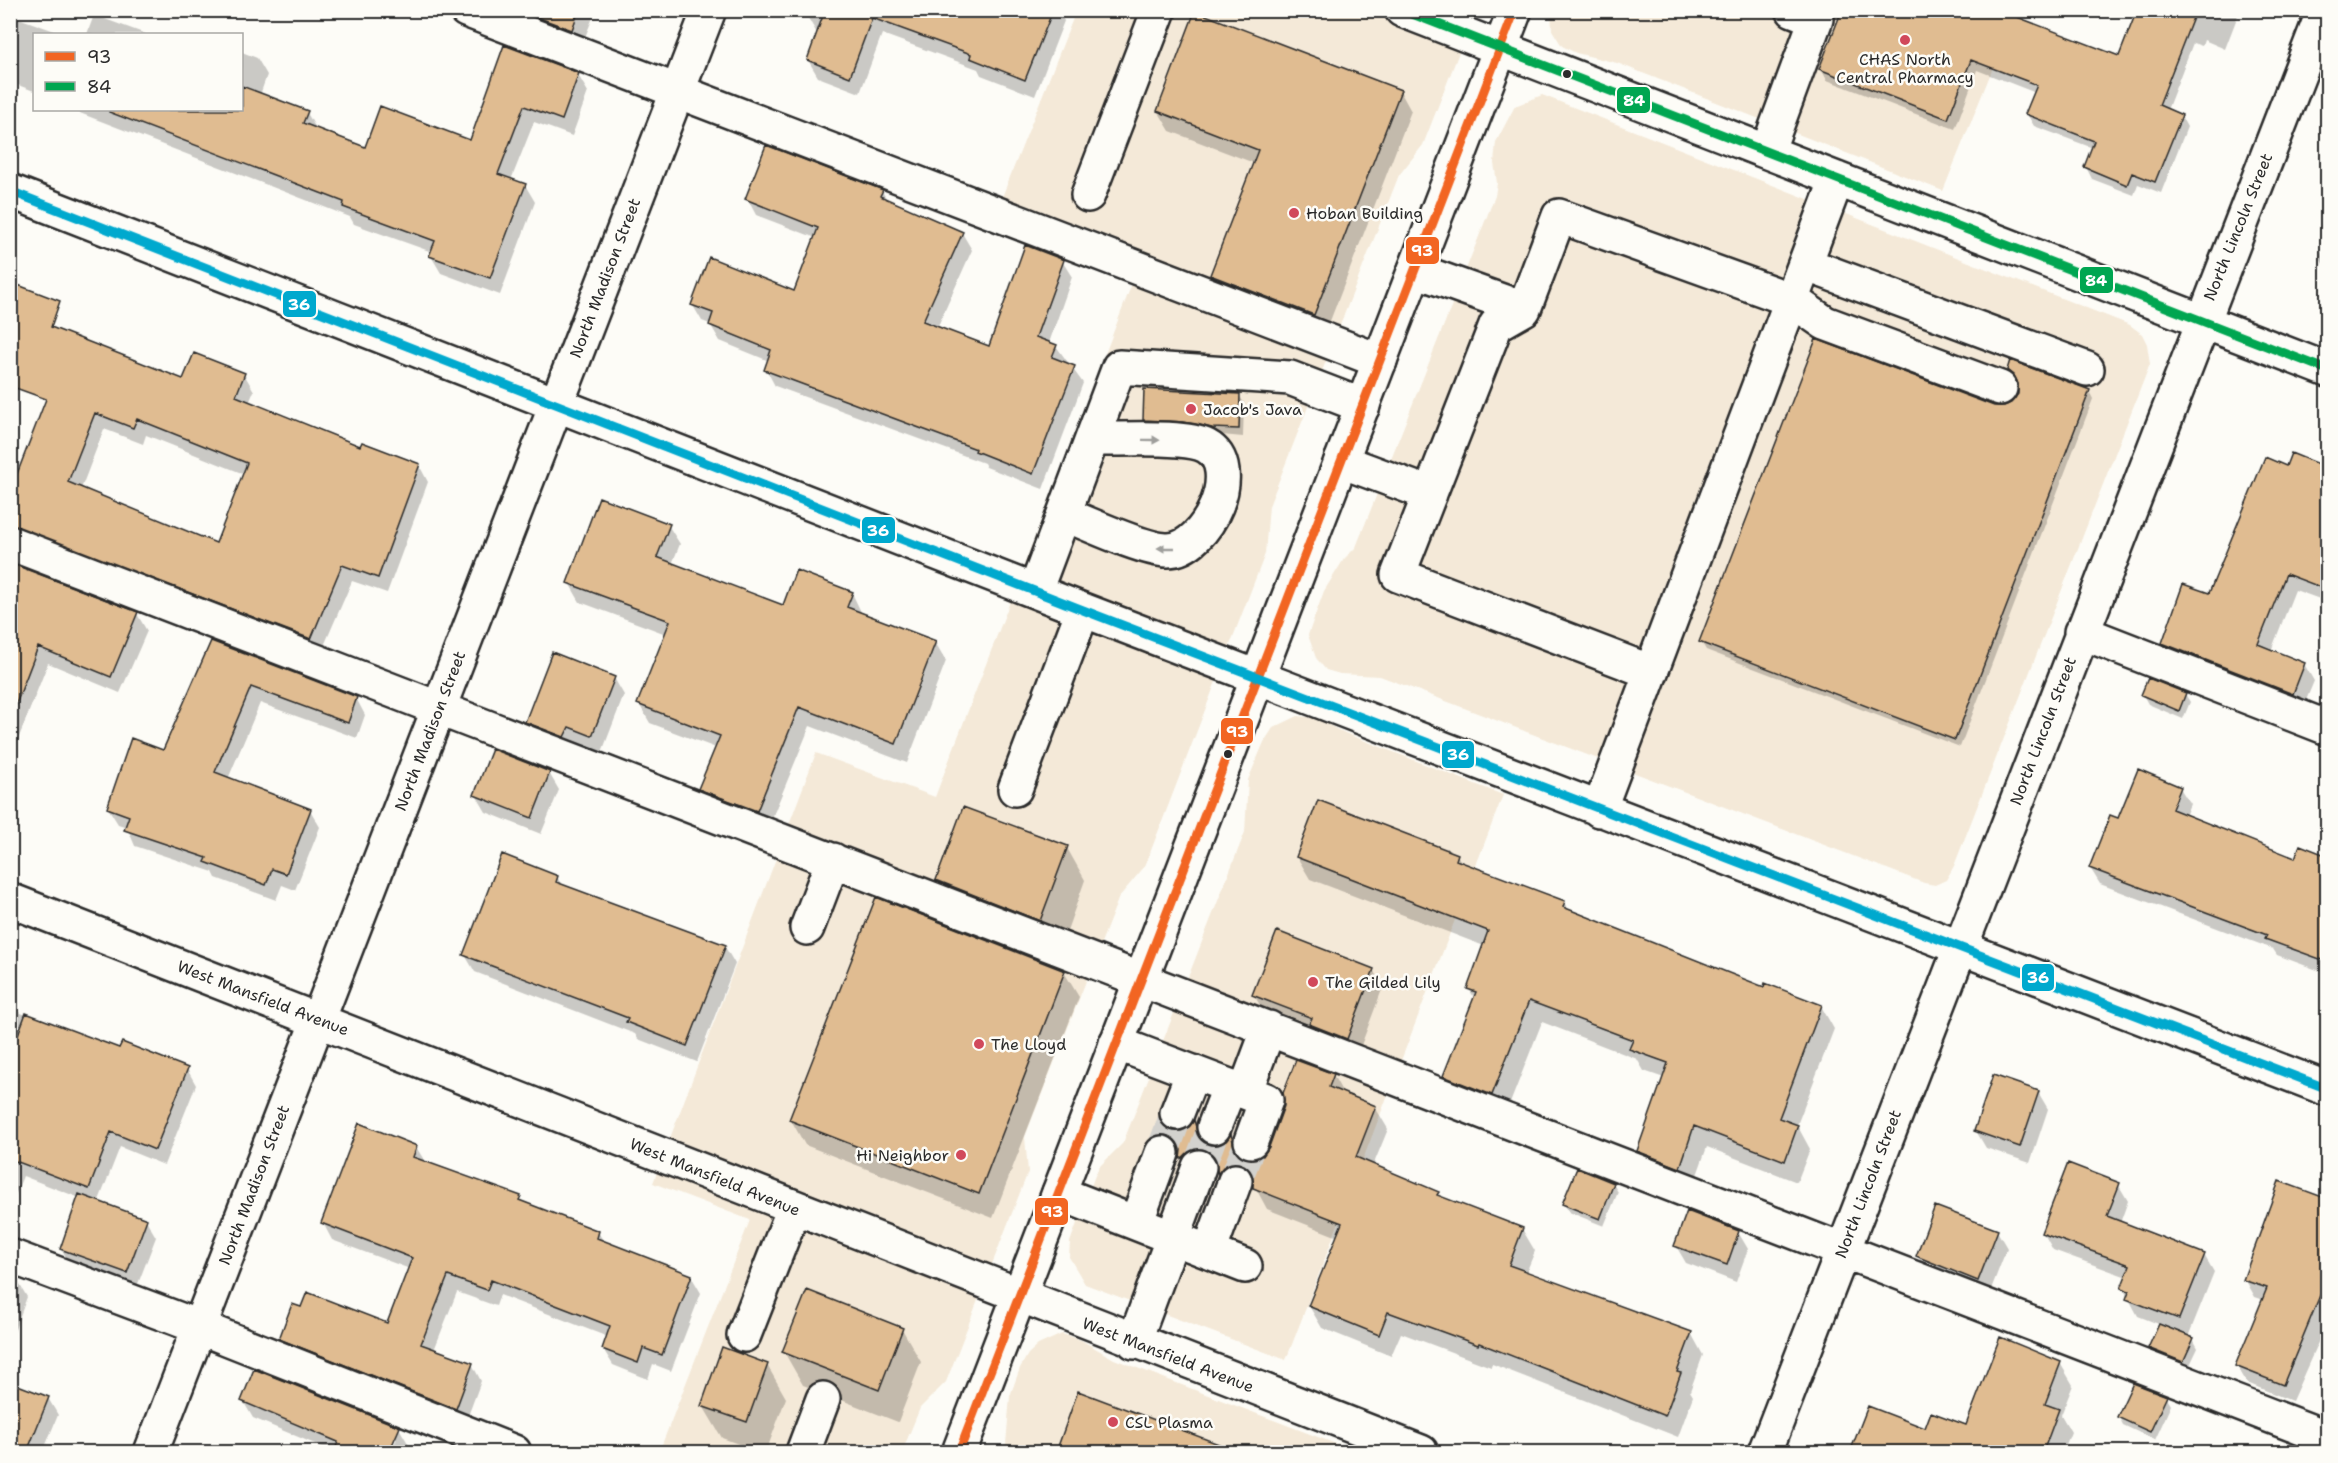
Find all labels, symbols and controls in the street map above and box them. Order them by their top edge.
legend [33,33,243,111]
marker: CHAS North Central Pharmacy [1898,33,1912,47]
text: 93 [87,45,111,69]
place label: CHAS North Central Pharmacy [1836,49,1974,88]
unlabelled marker [1561,68,1573,80]
text: 84 [87,75,111,99]
line badge: 84 [1616,86,1651,114]
text: 84 [1623,90,1645,111]
street label: North Lincoln Street [2199,150,2277,304]
street label: North Madison Street [565,195,645,361]
place label: Hoban Building [1306,203,1423,224]
marker: Hoban Building [1287,206,1301,220]
line badge: 93 [1405,236,1440,265]
text: 93 [1411,240,1433,261]
line badge: 84 [2079,266,2114,294]
text: 84 [2085,270,2107,291]
line badge: 36 [282,290,317,318]
text: 36 [288,294,310,315]
place label: Jacob's Java [1203,399,1302,420]
marker: Jacob's Java [1184,402,1198,416]
one-way arrow [1141,435,1160,445]
line badge: 36 [861,516,896,544]
text: 36 [867,520,889,541]
one-way arrow [1156,543,1175,553]
street label: North Madison Street [390,648,470,814]
street label: North Lincoln Street [2005,654,2081,808]
line badge: 93 [1220,717,1254,745]
text: 93 [1226,721,1248,742]
line badge: 36 [1441,740,1475,769]
text: 36 [1447,744,1469,765]
unlabelled marker [1222,748,1234,760]
street label: West Mansfield Avenue [174,956,352,1040]
line badge: 36 [2021,963,2055,992]
text: 36 [2027,967,2049,988]
place label: The Gilded Lily [1325,972,1441,993]
marker: The Gilded Lily [1306,975,1320,989]
place label: The Lloyd [991,1034,1066,1055]
marker: The Lloyd [972,1037,986,1051]
street label: North Madison Street [214,1102,294,1268]
street label: North Lincoln Street [1830,1107,1906,1261]
street label: West Mansfield Avenue [627,1133,803,1221]
place label: Hi Neighbor [856,1145,949,1166]
marker: Hi Neighbor [954,1148,968,1162]
line badge: 93 [1034,1197,1069,1226]
text: 93 [1041,1201,1063,1222]
street label: West Mansfield Avenue [1079,1313,1257,1397]
place label: CSL Plasma [1125,1412,1213,1433]
marker: CSL Plasma [1106,1415,1120,1429]

